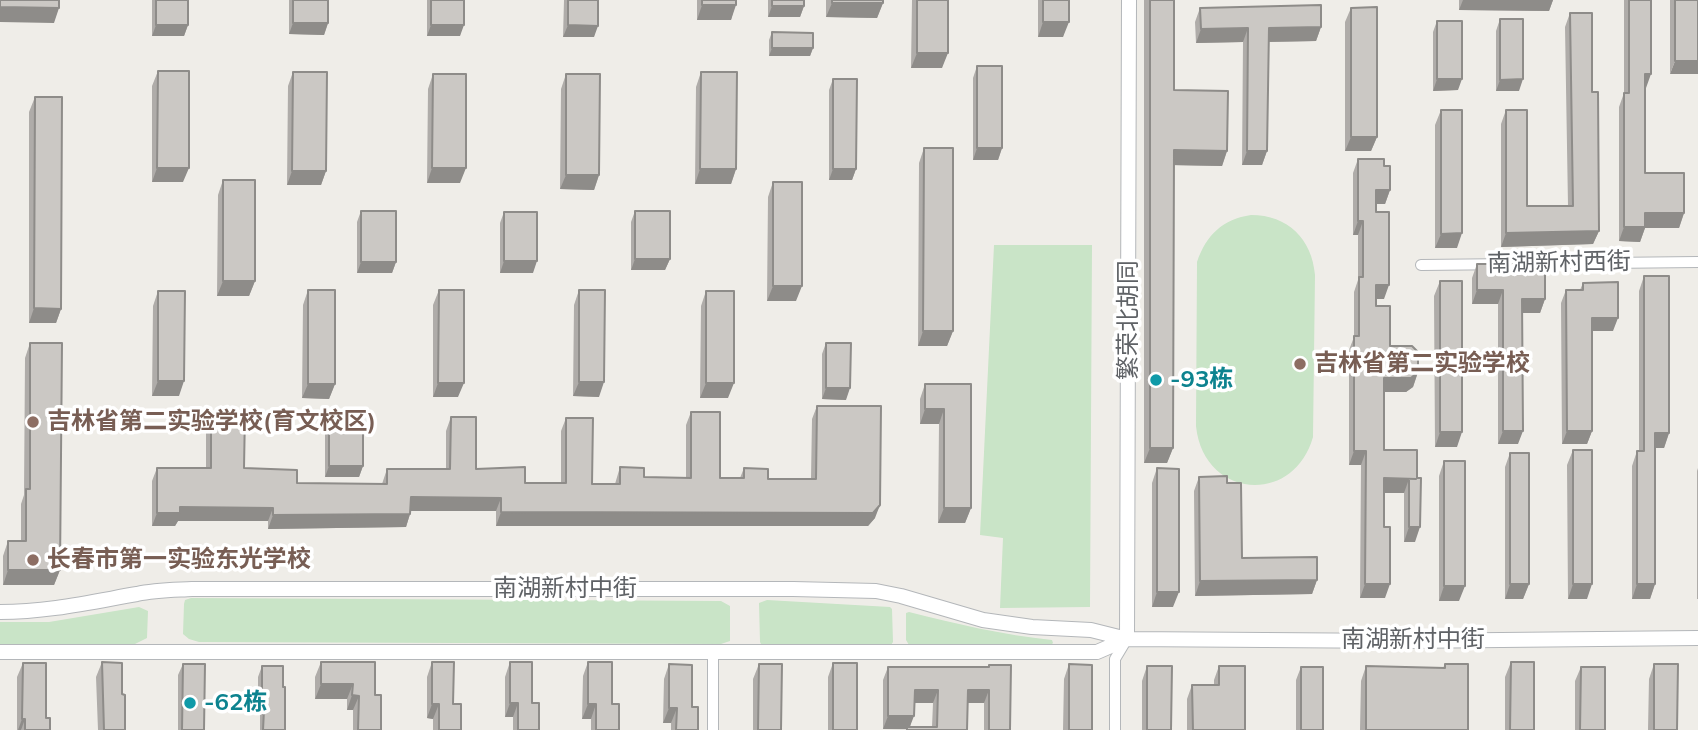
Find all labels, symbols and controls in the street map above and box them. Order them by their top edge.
street label: 南湖新村西街 [1487,247,1631,279]
street label: 繁荣北胡同 [1115,260,1143,380]
place label: 吉林省第二实验学校 [1314,350,1530,378]
marker: 吉林省第二实验学校 [1292,356,1308,372]
place label: -93栋 [1170,366,1233,394]
marker: -93栋 [1148,372,1164,388]
place label: 吉林省第二实验学校(育文校区) [47,408,376,436]
marker: 吉林省第二实验学校(育文校区) [25,414,41,430]
place label: 长春市第一实验东光学校 [47,546,311,574]
marker: 长春市第一实验东光学校 [25,552,41,568]
street label: 南湖新村中街 [493,575,637,603]
street label: 南湖新村中街 [1341,626,1485,654]
place label: -62栋 [204,689,267,717]
marker: -62栋 [182,695,198,711]

